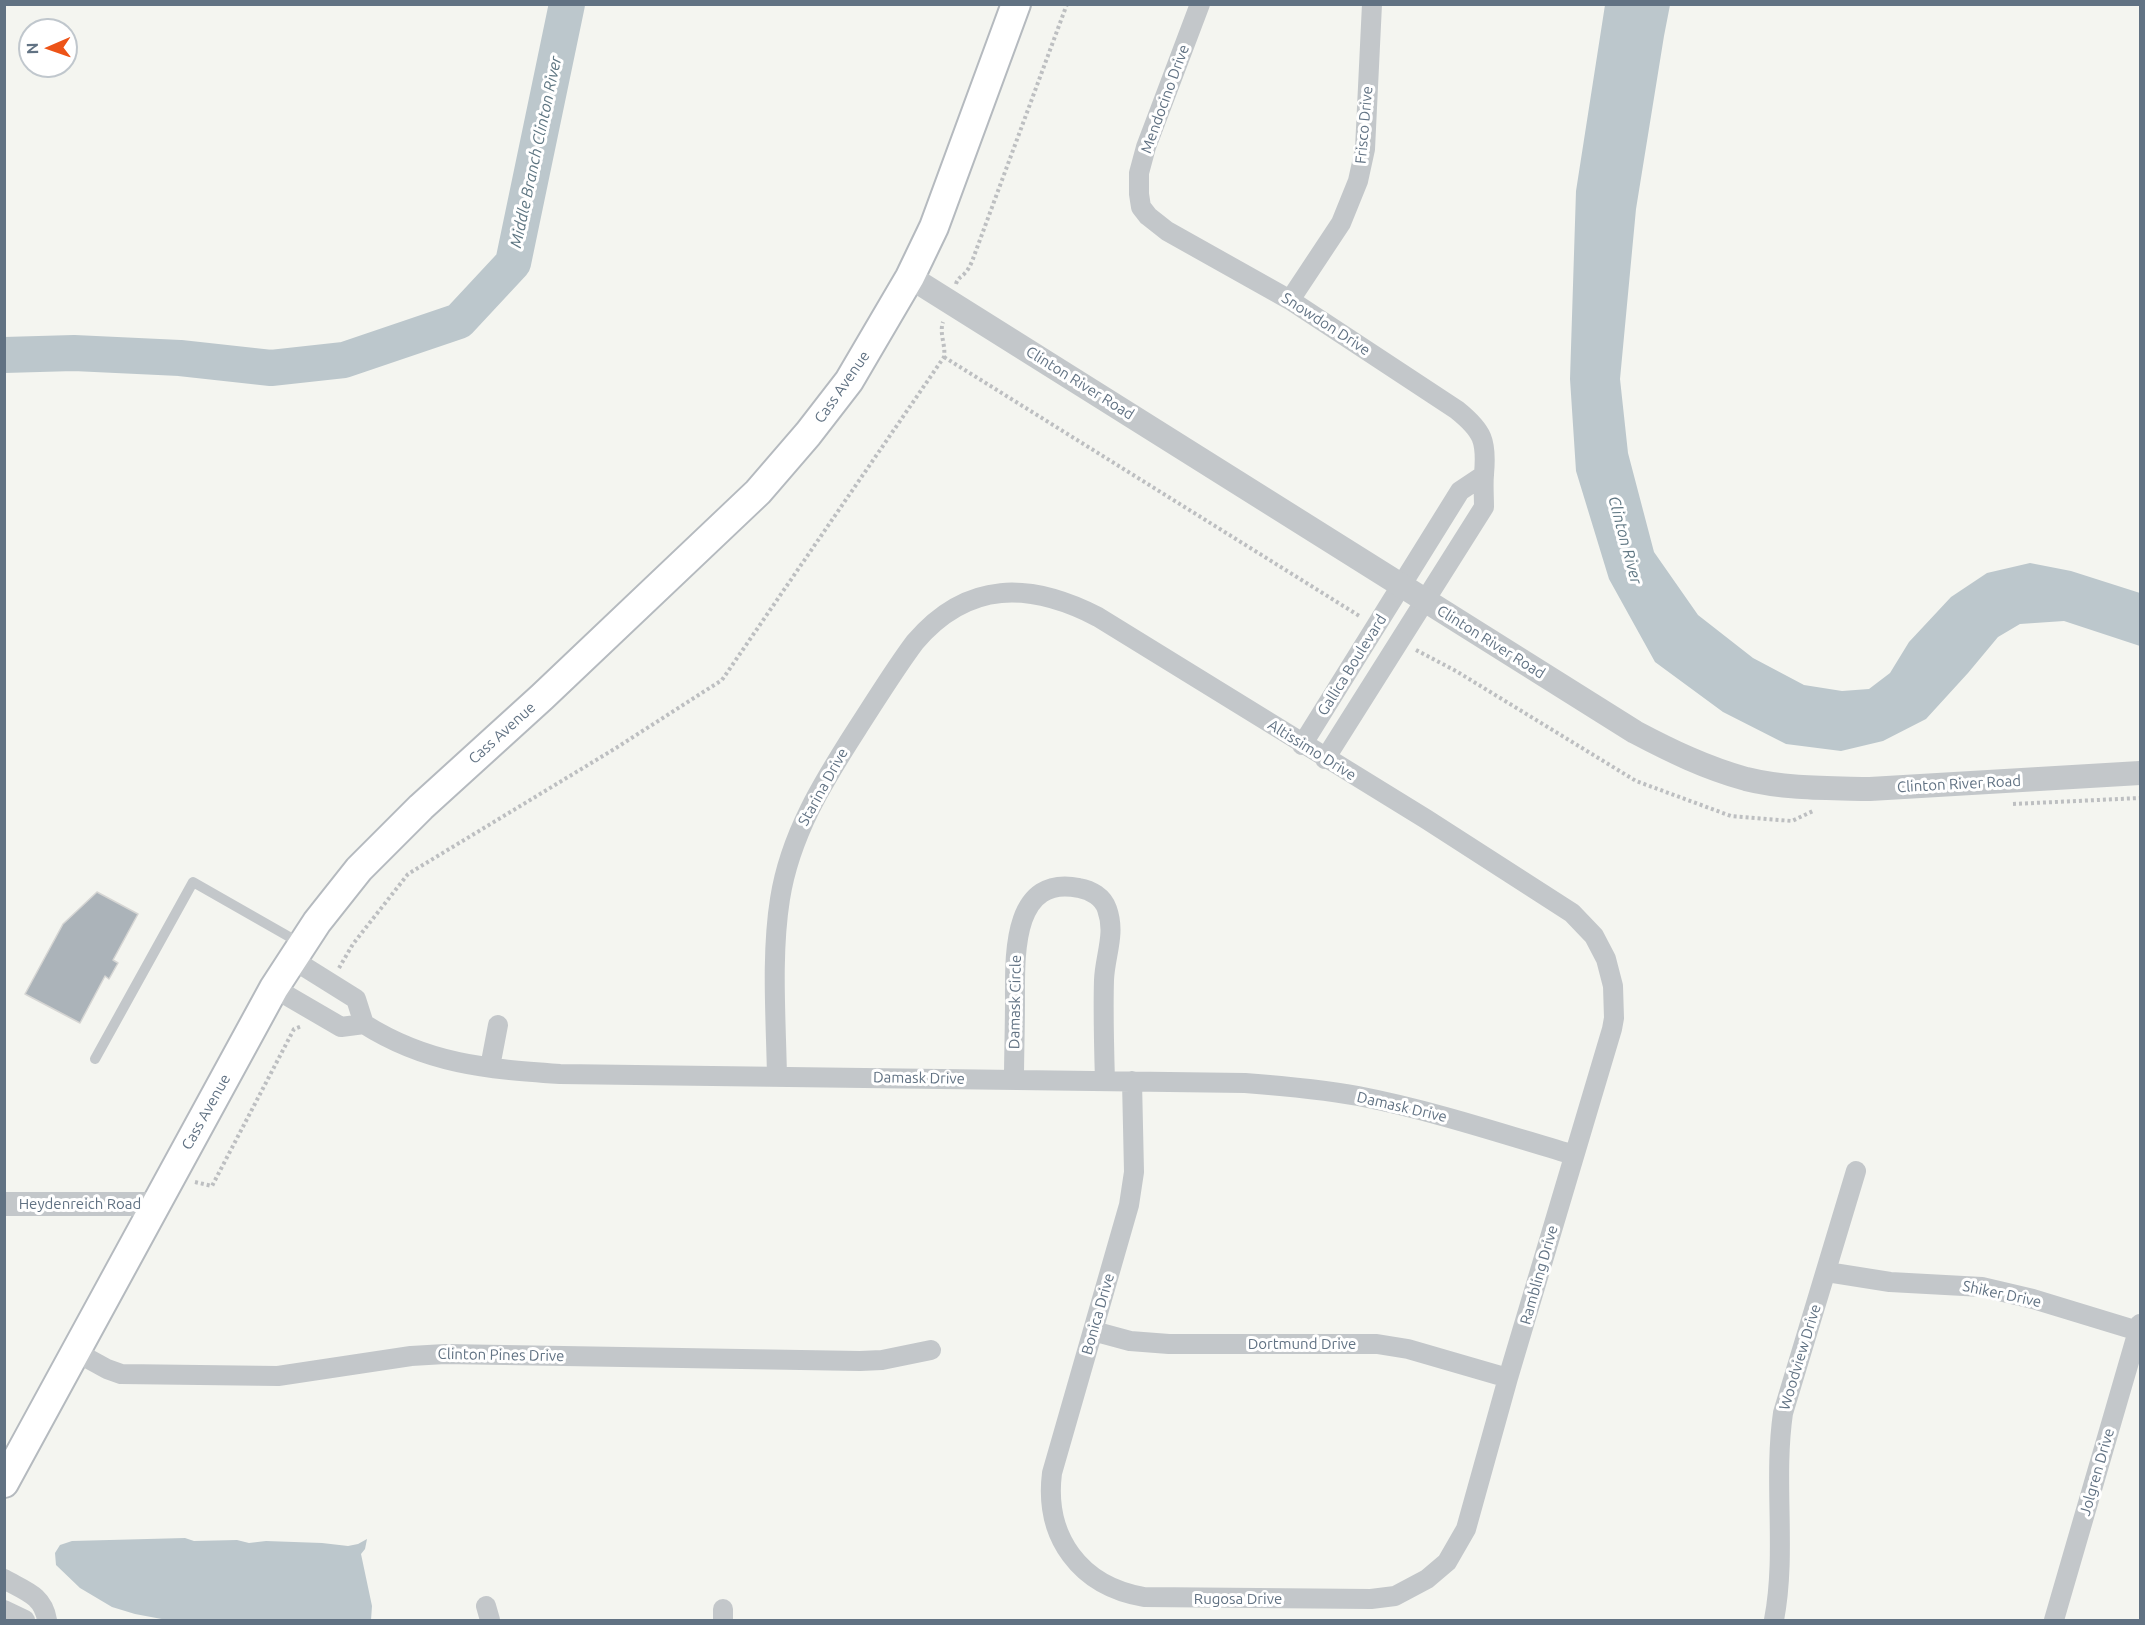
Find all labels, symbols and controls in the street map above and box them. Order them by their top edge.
north arrow [18,18,78,78]
text: N [23,42,41,55]
street label: Mendocino Drive [1137,42,1193,156]
water label: Middle Branch Clinton River [506,54,566,250]
street label: Frisco Drive [1352,85,1376,165]
street label: Snowdon Drive [1278,289,1374,359]
street label: Clinton River Road [1023,342,1137,424]
street label: Cass Avenue [811,347,873,427]
water label: Clinton River [1604,494,1646,586]
street label: Clinton River Road [1434,601,1548,683]
street label: Gallica Boulevard [1314,611,1390,719]
street label: Cass Avenue [465,698,539,768]
street label: Altissimo Drive [1265,716,1359,784]
street label: Starina Drive [794,745,852,829]
street label: Clinton River Road [1897,772,2021,796]
street label: Damask Circle [1005,955,1025,1049]
street label: Damask Drive [873,1068,965,1088]
street label: Cass Avenue [178,1071,234,1153]
street label: Damask Drive [1355,1088,1449,1126]
street label: Heydenreich Road [19,1195,141,1213]
street label: Rambling Drive [1516,1223,1562,1327]
street label: Bonica Drive [1078,1271,1118,1357]
street label: Shiker Drive [1961,1277,2043,1311]
street label: Woodview Drive [1775,1302,1825,1412]
street label: Dortmund Drive [1248,1335,1356,1353]
street label: Clinton Pines Drive [437,1345,565,1365]
street label: Jolgren Drive [2076,1426,2118,1518]
street label: Rugosa Drive [1194,1590,1282,1608]

